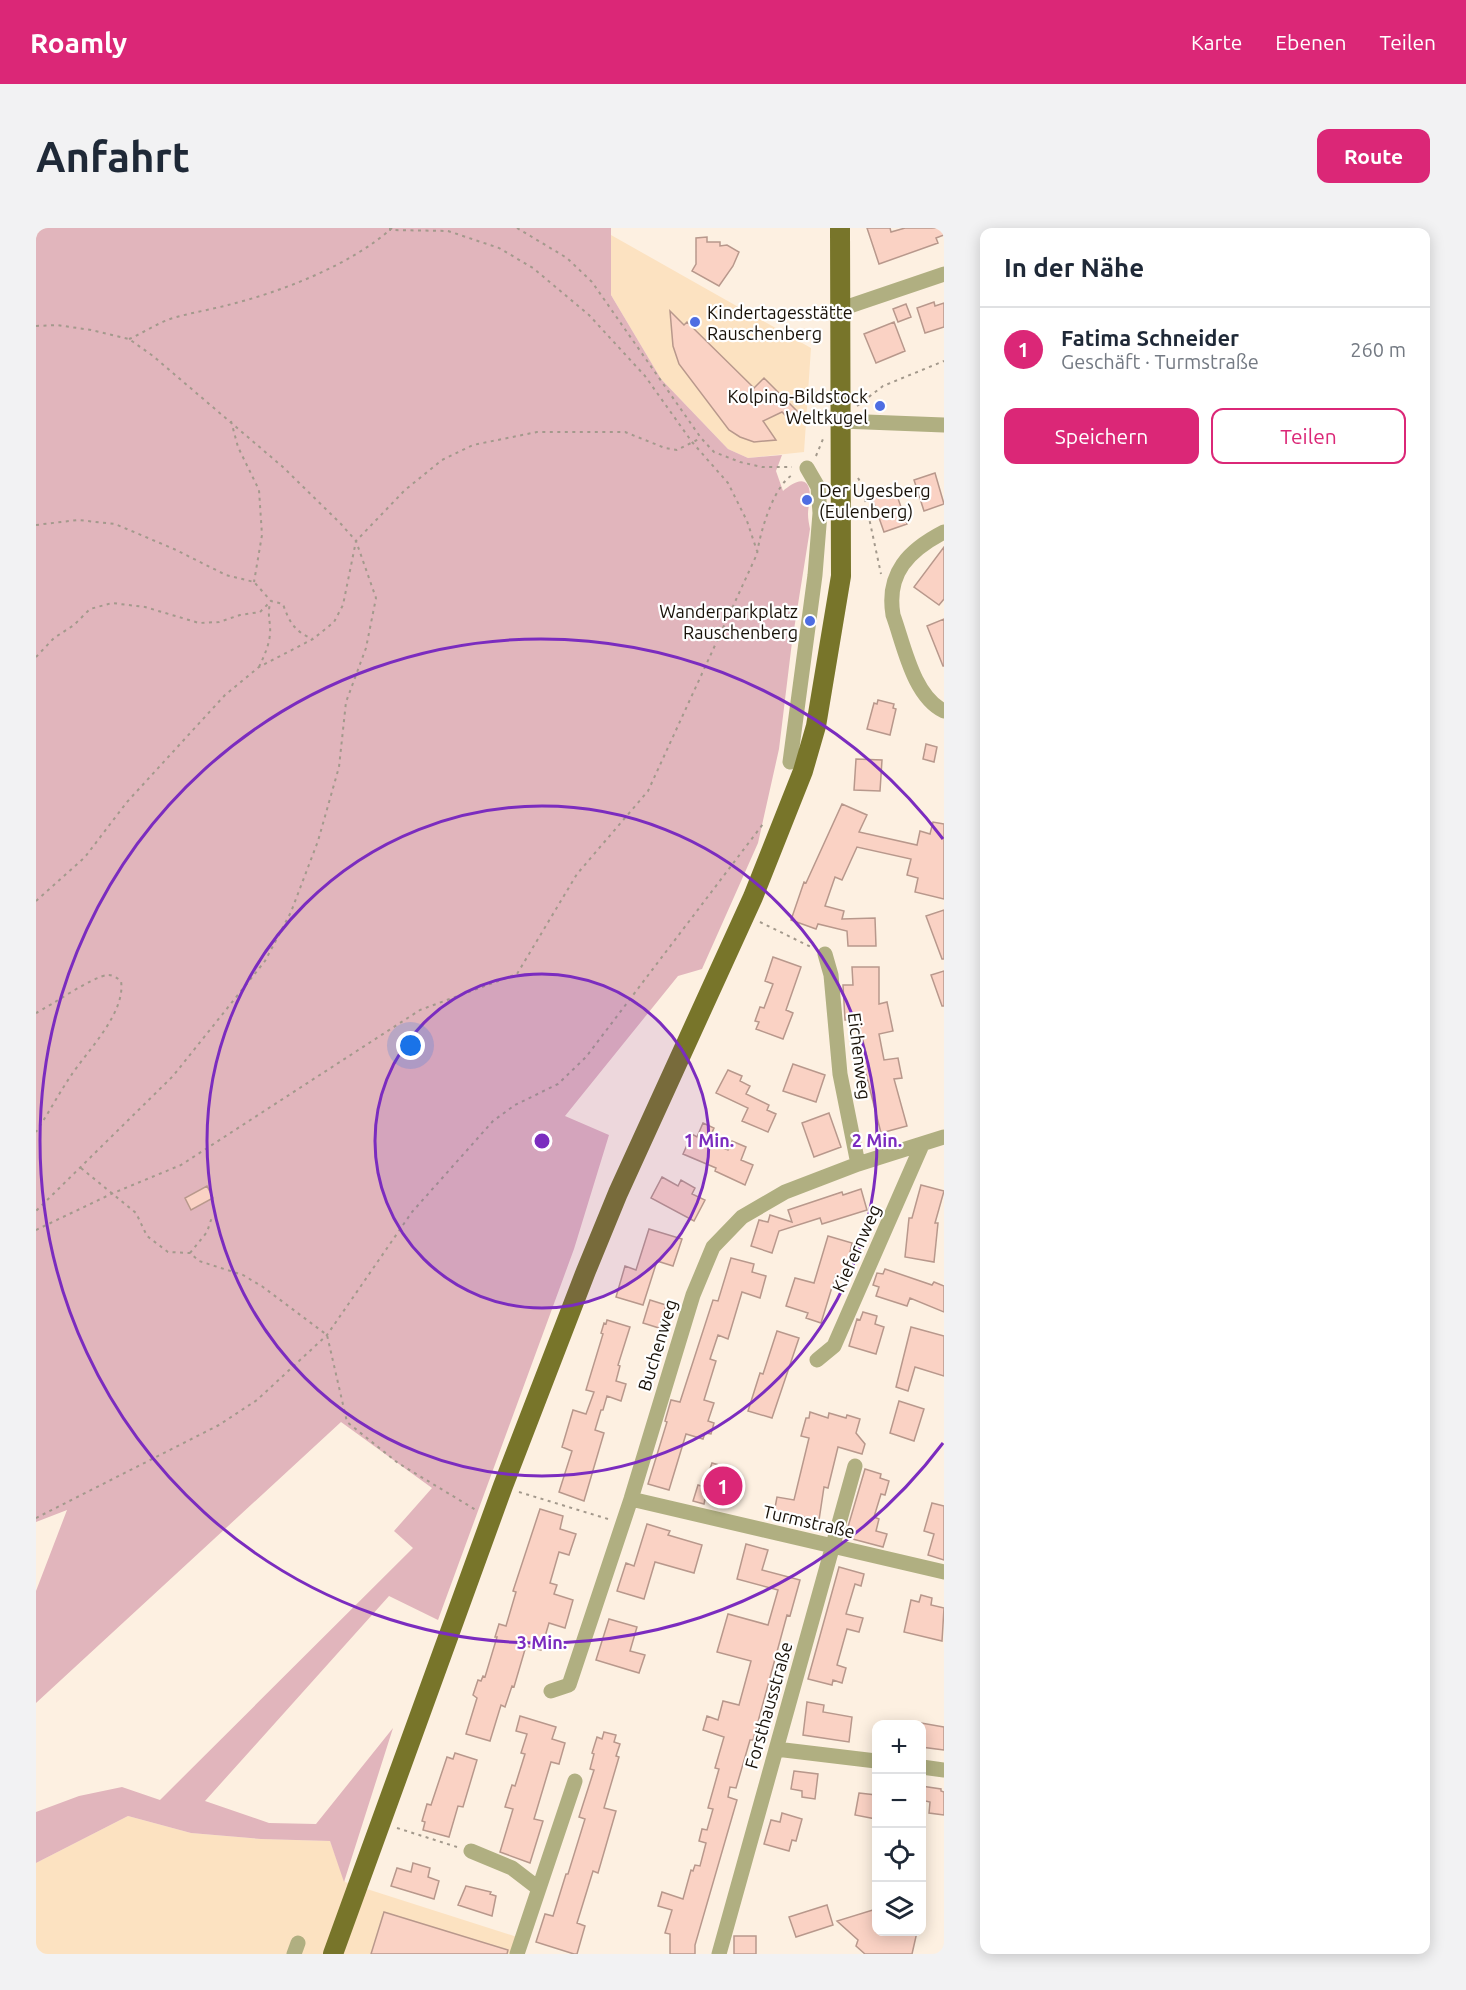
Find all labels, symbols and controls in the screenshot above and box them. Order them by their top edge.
text: Roamly [30,27,127,58]
text: Karte [1191,30,1242,54]
text: Ebenen [1275,30,1347,54]
text: Teilen [1380,30,1436,54]
button: Route [1317,129,1430,183]
text: Anfahrt [36,133,190,180]
text: In der Nähe [1004,253,1144,282]
place label: Kindertagesstätte Rauschenberg [707,302,853,343]
marker: Kindertagesstätte Rauschenberg [688,315,702,329]
text: Fatima Schneider [1061,325,1239,350]
text: 1 [1018,338,1029,361]
text: 260 m [1350,338,1406,361]
text: Geschäft · Turmstraße [1061,350,1259,373]
place label: Kolping-Bildstock Weltkugel [727,386,868,427]
marker: Kolping-Bildstock Weltkugel [873,399,887,413]
button: Speichern [1004,408,1199,464]
button: Teilen [1211,408,1406,464]
place label: Der Ugesberg (Eulenberg) [819,480,931,522]
marker: Der Ugesberg (Eulenberg) [800,493,814,507]
place label: Wanderparkplatz Rauschenberg [659,601,798,642]
marker: Wanderparkplatz Rauschenberg [803,614,817,628]
street label: Eichenweg [845,1011,875,1101]
your location [396,1031,425,1060]
text: 1 Min. [684,1130,734,1150]
text: 2 Min. [852,1130,902,1150]
centre of rings [532,1131,552,1151]
street label: Kiefernweg [828,1201,884,1295]
street label: Buchenweg [634,1297,680,1393]
pin: 1 [704,1464,742,1508]
street label: Turmstraße [761,1501,857,1541]
text: 3 Min. [517,1632,567,1652]
street label: Forsthausstraße [740,1639,796,1771]
map controls [872,1720,926,1936]
button: + [872,1720,926,1774]
button: − [872,1774,926,1828]
button: locate [872,1828,926,1882]
button: layers [872,1882,926,1936]

